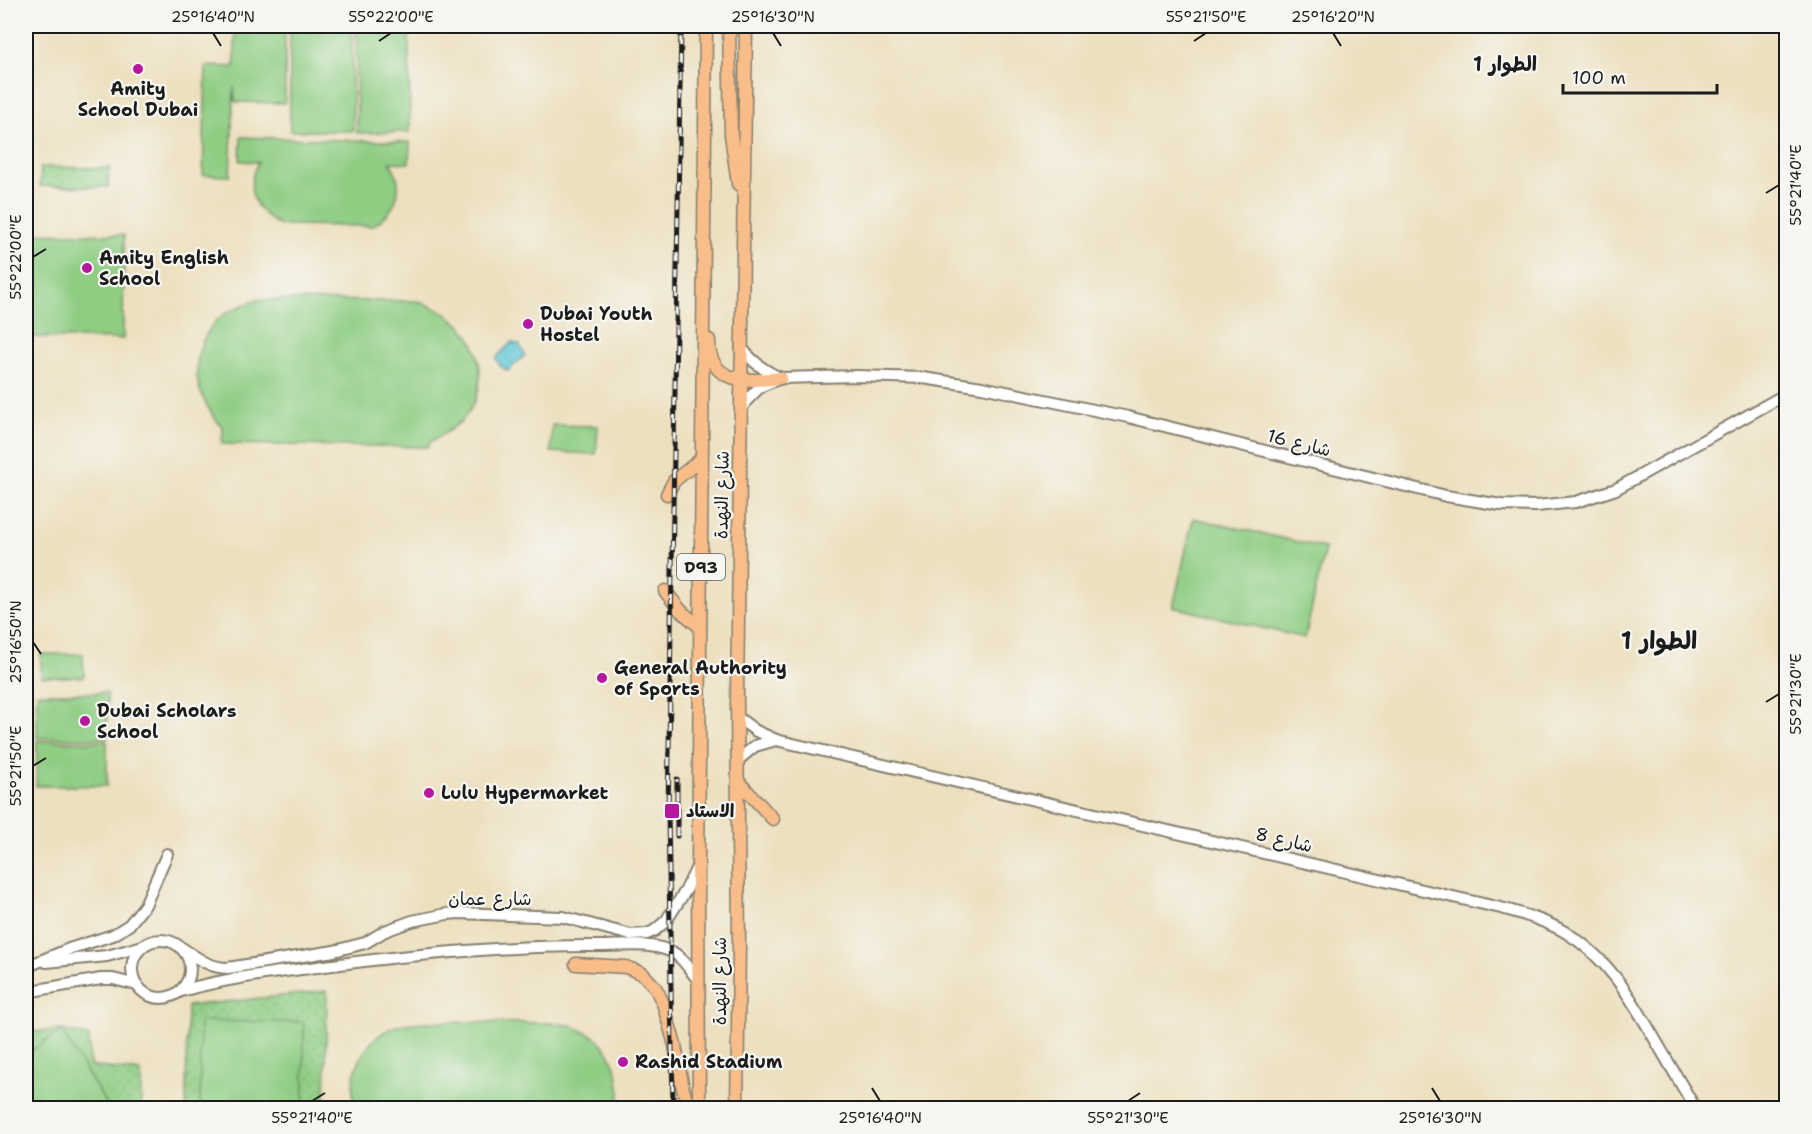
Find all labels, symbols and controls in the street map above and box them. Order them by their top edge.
text: 25°16'40"N [171,7,255,27]
text: 55°22'00"E [348,7,434,27]
text: 25°16'30"N [731,7,815,27]
text: 55°21'50"E [1166,7,1246,27]
text: 25°16'20"N [1291,7,1375,27]
district label: الطوار 1 [1473,51,1537,77]
scale bar [1563,57,1718,95]
marker: Amity School Dubai [131,62,145,76]
text: 100 m [1572,66,1626,90]
place label: Amity School Dubai [78,77,198,122]
text: 55°21'40"E [1786,144,1806,226]
text: 55°22'00"E [6,214,26,300]
place label: Amity English School [99,246,229,291]
marker: Amity English School [80,261,94,275]
place label: Dubai Youth Hostel [540,302,653,347]
marker: Dubai Youth Hostel [521,317,535,331]
street label: شارع 16 [1265,424,1333,462]
street label: شارع النهدة [709,451,735,539]
road number: D93 [677,554,725,580]
text: 25°16'50"N [6,600,26,684]
district label: الطوار 1 [1621,625,1697,657]
text: 55°21'30"E [1786,653,1806,735]
place label: General Authority of Sports [614,656,787,701]
marker: General Authority of Sports [595,671,609,685]
place label: Dubai Scholars School [97,699,236,744]
marker: Dubai Scholars School [78,714,92,728]
text: 55°21'50"E [6,726,26,806]
place label: Lulu Hypermarket [441,781,609,805]
marker: Lulu Hypermarket [422,786,436,800]
place label: الاستاد [686,799,734,823]
marker: الاستاد [663,802,681,820]
street label: شارع 8 [1253,822,1315,858]
street label: شارع عمان [448,887,532,911]
street label: شارع النهدة [708,937,732,1025]
place label: Rashid Stadium [635,1050,783,1074]
marker: Rashid Stadium [616,1055,630,1069]
text: 55°21'40"E [271,1108,353,1128]
text: 25°16'40"N [838,1108,922,1128]
text: 55°21'30"E [1087,1108,1169,1128]
text: 25°16'30"N [1398,1108,1482,1128]

